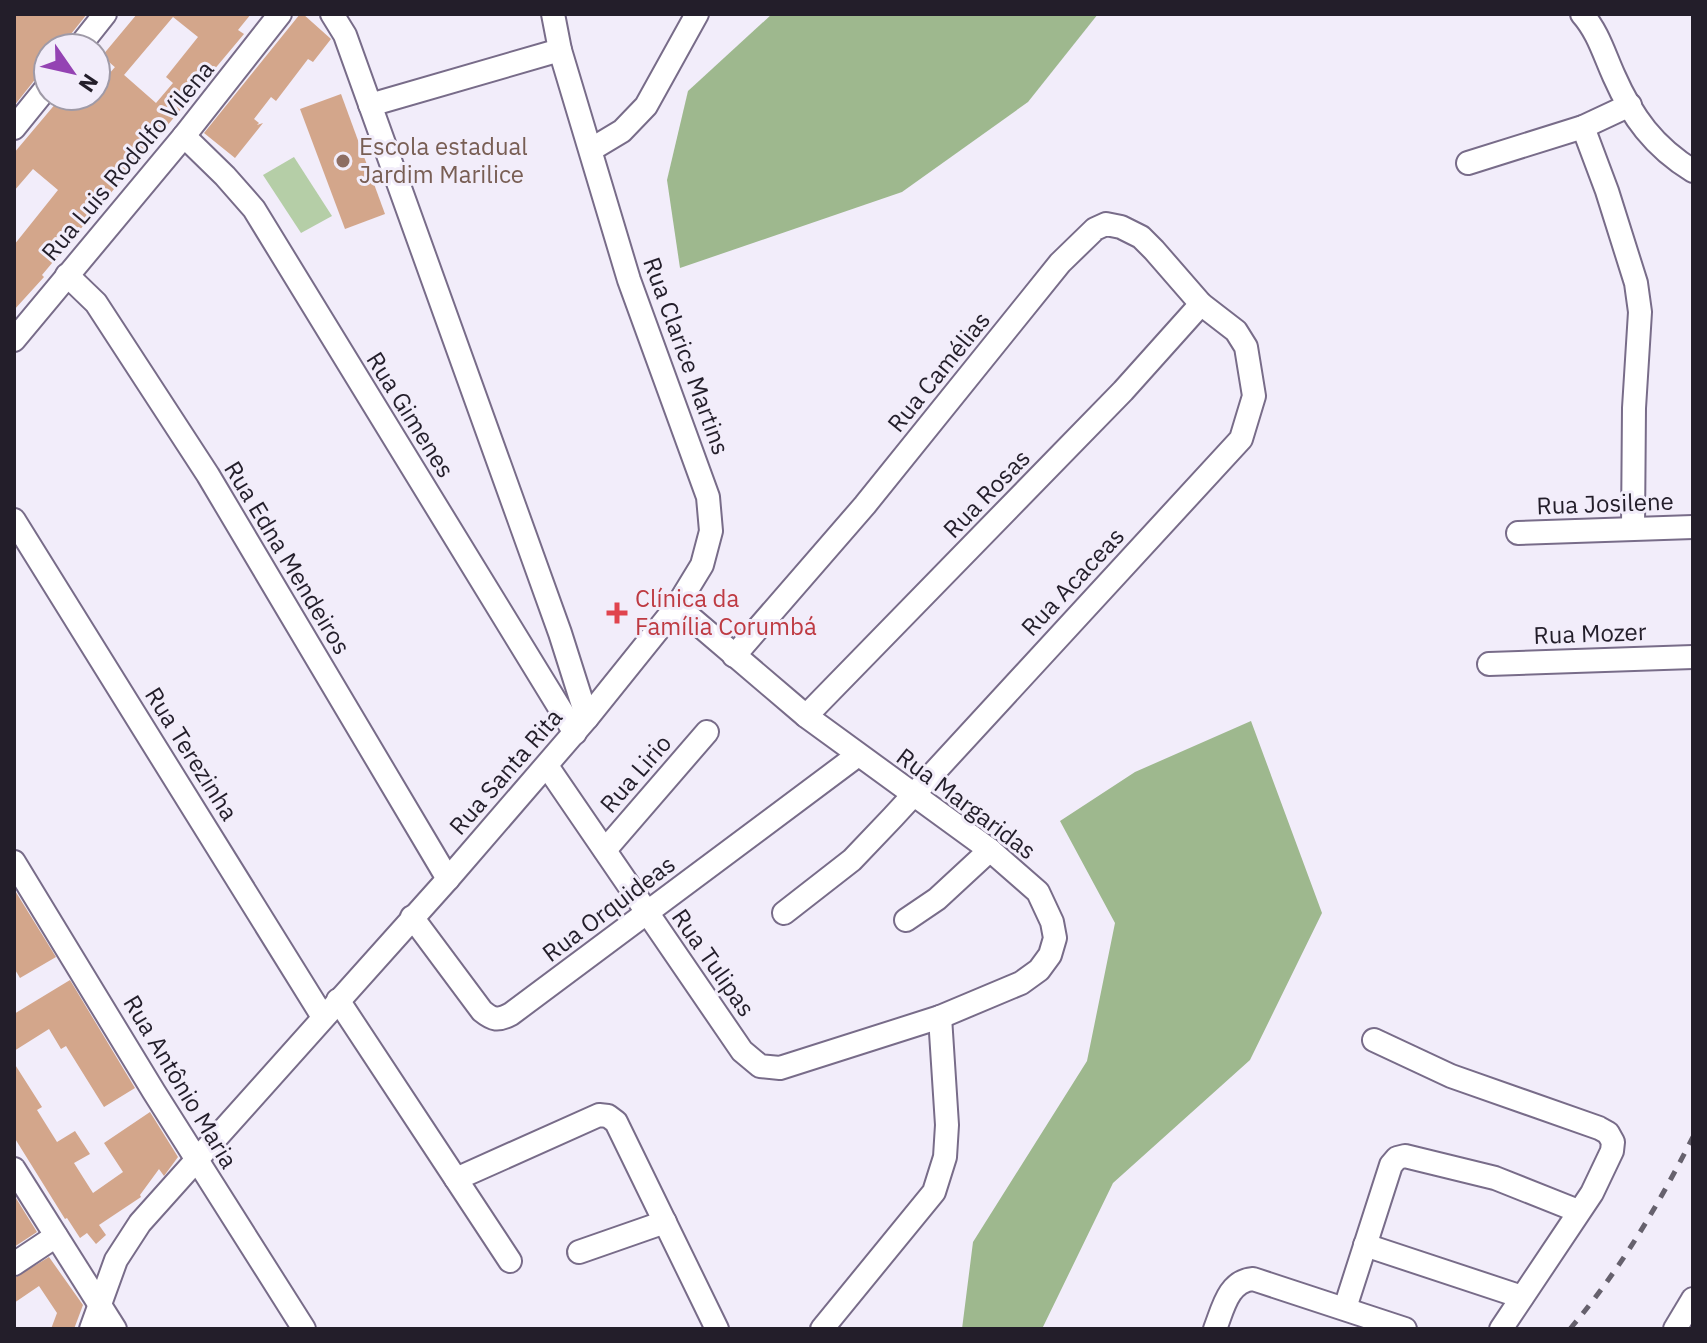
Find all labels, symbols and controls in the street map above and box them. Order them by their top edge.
north arrow [32,32,112,112]
street label: Rua Luis Rodolfo Vilena [34,53,221,267]
text: N [73,69,105,98]
place label: Escola estadual Jardim Marilice [359,130,528,190]
marker: Escola estadual Jardim Marilice [334,152,352,170]
street label: Rua Clarice Martins [636,252,738,459]
street label: Rua Camélias [880,304,997,438]
street label: Rua Gimenes [359,345,462,483]
street label: Rua Rosas [936,442,1037,545]
street label: Rua Edna Mendeiros [217,455,358,660]
street label: Rua Josilene [1536,485,1674,521]
street label: Rua Acaceas [1014,520,1131,642]
place label: Clínica da Família Corumbá [635,582,817,642]
marker: Clínica da Família Corumbá [606,602,628,624]
street label: Rua Mozer [1533,615,1647,651]
street label: Rua Terezinha [138,681,246,826]
street label: Rua Santa Rita [442,701,569,841]
street label: Rua Lirio [592,727,678,819]
street label: Rua Margaridas [890,740,1043,866]
street label: Rua Orquideas [536,848,681,969]
street label: Rua Tulipas [665,902,763,1023]
street label: Rua Antônio Maria [116,989,245,1174]

